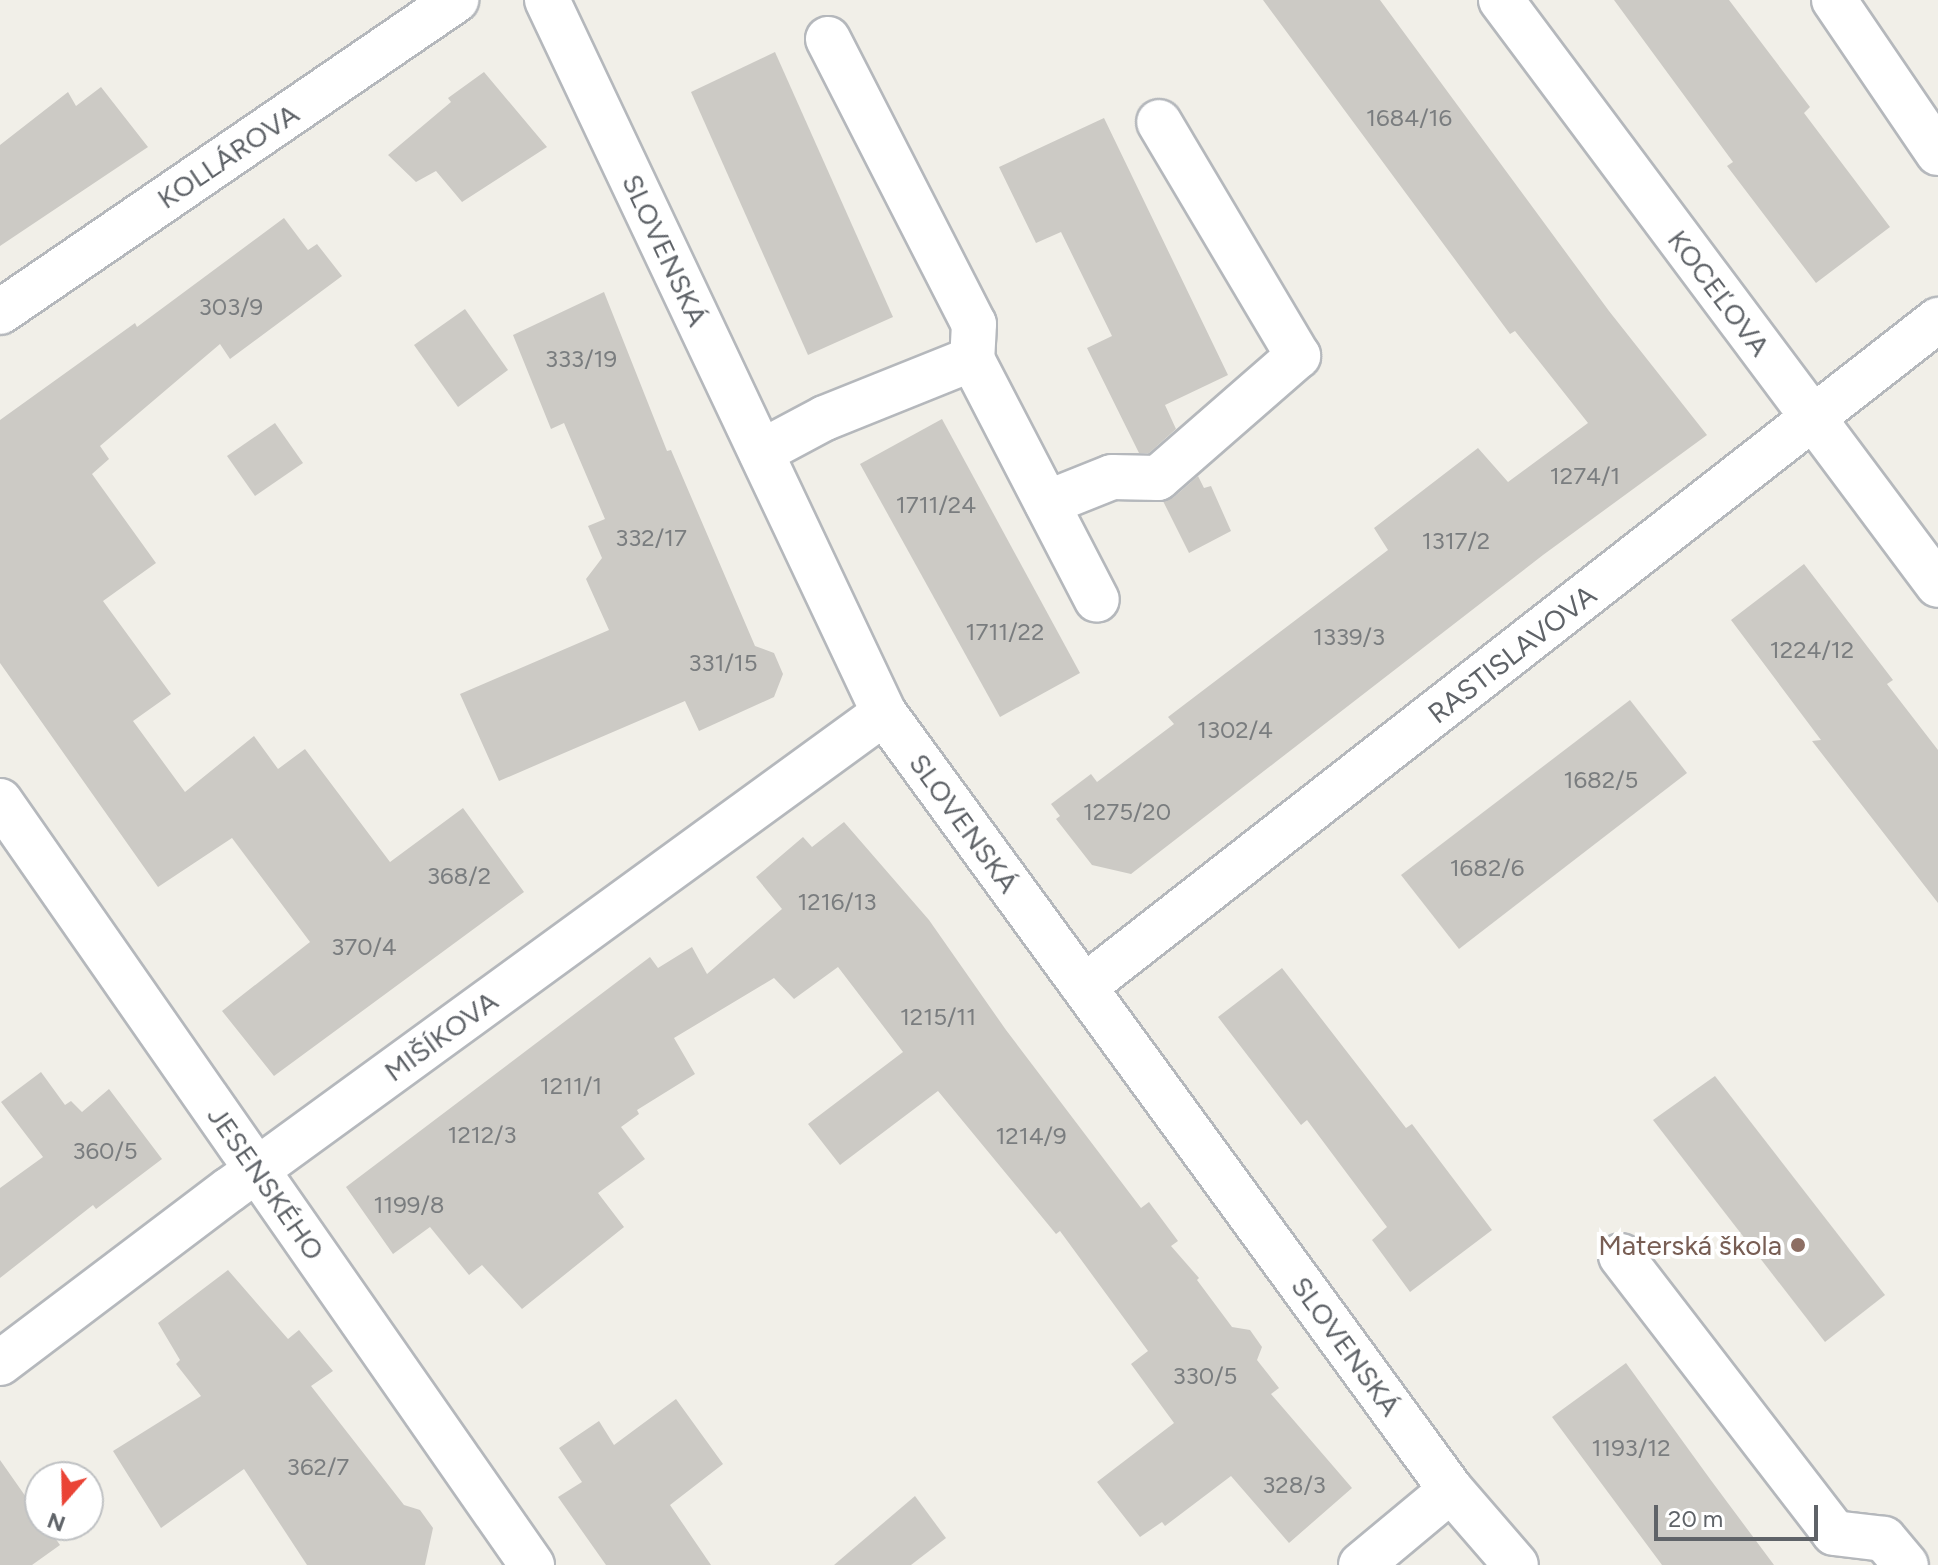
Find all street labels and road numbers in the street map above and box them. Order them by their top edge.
street label: KOLLÁROVA [151,96,305,216]
street label: SLOVENSKÁ [615,169,715,331]
street label: KOCEĽOVA [1661,223,1777,363]
street label: RASTISLAVOVA [1421,578,1603,730]
street label: SLOVENSKÁ [902,747,1026,899]
street label: MIŠÍKOVA [378,984,504,1088]
street label: JESENSKÉHO [201,1100,331,1266]
street label: SLOVENSKÁ [1284,1270,1408,1422]

